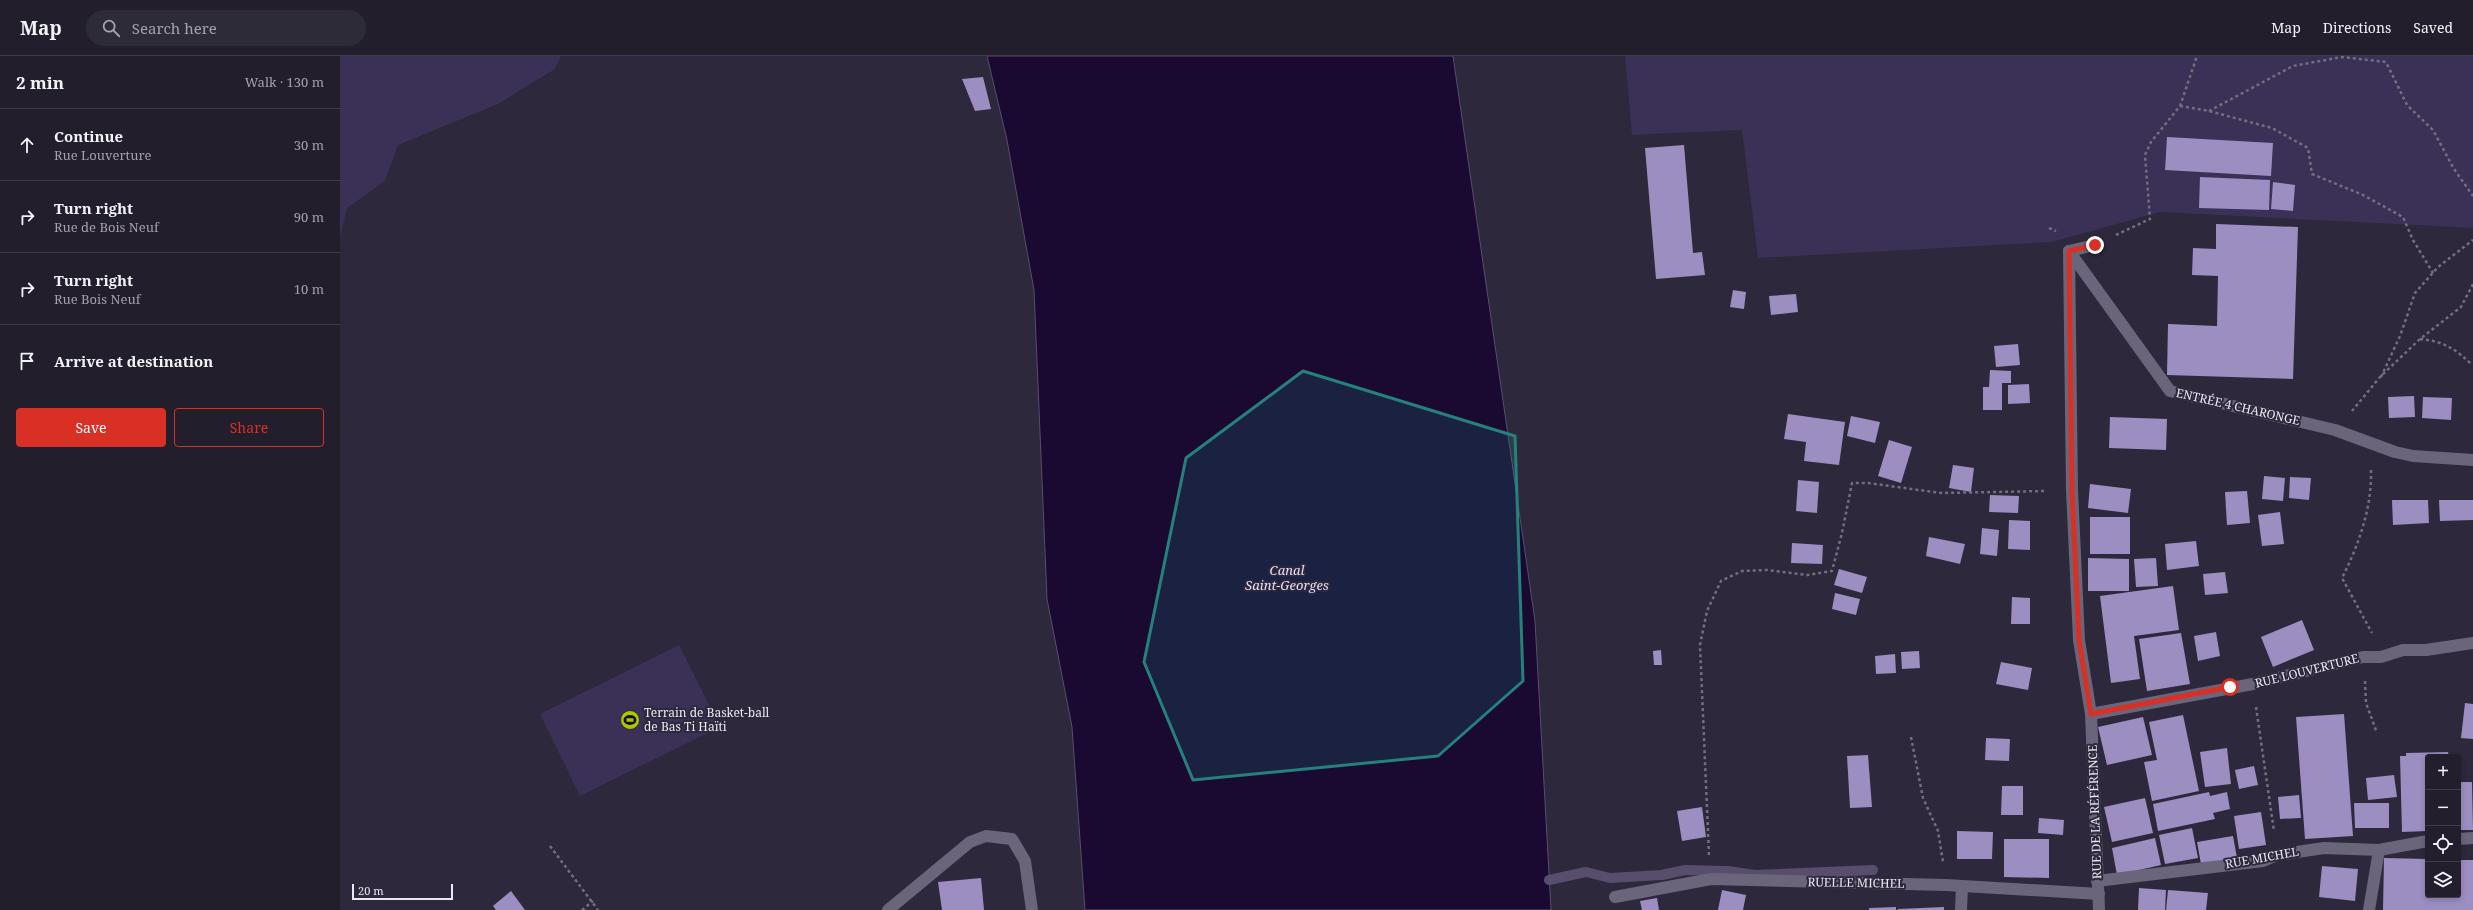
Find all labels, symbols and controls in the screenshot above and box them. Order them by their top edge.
search box [86,10,366,46]
text: Map [20,15,62,41]
icon: search [100,17,122,39]
text: Search here [132,18,217,38]
text: Map [2271,18,2301,37]
text: Directions [2323,18,2391,37]
text: Saved [2413,18,2453,37]
text: 2 min [16,71,64,94]
text: Walk · 130 m [245,73,324,91]
text: Continue [54,126,123,146]
icon: ahead [16,134,38,156]
text: 30 m [294,136,324,154]
text: Rue Louverture [54,146,152,164]
text: Turn right [54,198,133,218]
icon: right [16,206,38,228]
text: 90 m [294,208,324,226]
text: Rue de Bois Neuf [54,218,159,236]
route end [2086,236,2104,254]
text: Turn right [54,270,133,290]
icon: right [16,278,38,300]
text: 10 m [294,280,324,298]
text: Rue Bois Neuf [54,290,140,308]
icon: arrive [16,350,38,372]
text: Arrive at destination [54,351,213,371]
street label: ENTRÉE 4 CHARONGE [2174,384,2302,429]
button: Save [16,408,166,447]
button: Share [174,408,324,447]
water label: Canal Saint-Georges [1245,561,1329,594]
street label: RUE LOUVERTURE [2253,649,2361,692]
route start [2221,678,2239,696]
place label: Terrain de Basket-ball de Bas Ti Haïti [644,704,770,735]
sports icon: Terrain de Basket-ball de Bas Ti Haïti [619,709,641,731]
street label: RUE DE LA RÉFÉRENCE [2084,744,2105,880]
map controls [2425,754,2461,898]
button: + [2425,754,2461,790]
button: − [2425,790,2461,826]
button: locate [2425,826,2461,862]
street label: RUE MICHEL [2224,843,2300,872]
button: layers [2425,862,2461,898]
street label: RUELLE MICHEL [1807,873,1905,892]
scale bar [352,882,453,901]
text: 20 m [358,883,384,898]

